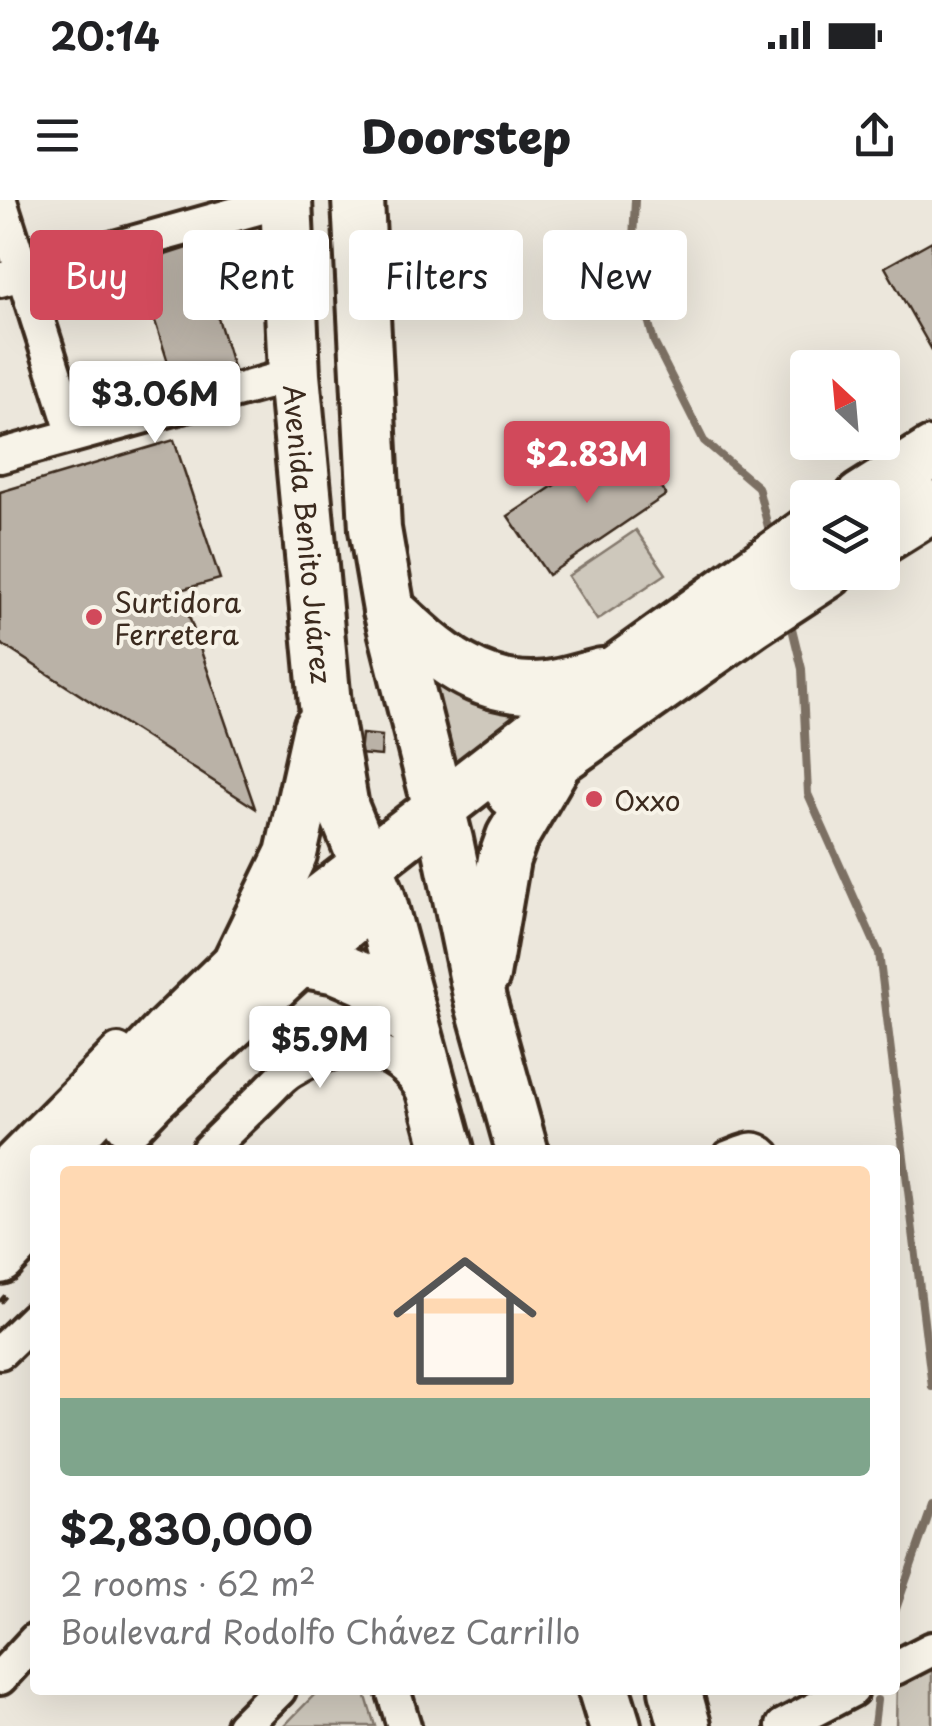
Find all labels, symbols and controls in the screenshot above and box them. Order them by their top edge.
text: 20:14 [50,7,160,64]
text: Doorstep [361,101,571,169]
icon: menu [30,108,85,163]
icon: share [847,108,902,163]
chip: Buy [30,230,163,320]
chip: Rent [183,230,329,320]
chip: Filters [349,230,523,320]
chip: New [543,230,687,320]
north arrow [790,350,900,460]
map controls [790,350,900,590]
pin: $3.06M [74,361,236,446]
text: $3.06M [91,369,219,417]
street label: Avenida Benito Juárez [273,383,344,686]
pin: $2.83M [506,421,668,506]
text: $2.83M [526,429,648,477]
button: layers [790,480,900,590]
place label: Surtidora Ferretera [114,580,242,655]
marker: Surtidora Ferretera [83,606,105,628]
place label: Oxxo [614,778,681,821]
marker: Oxxo [583,788,605,810]
pin: $5.9M [250,1006,390,1091]
text: $5.9M [271,1014,369,1062]
icon: home [375,1231,555,1411]
text: $2,830,000 [60,1496,313,1559]
text: 2 rooms · 62 m² [60,1559,316,1607]
text: Boulevard Rodolfo Chávez Carrillo [60,1607,580,1655]

